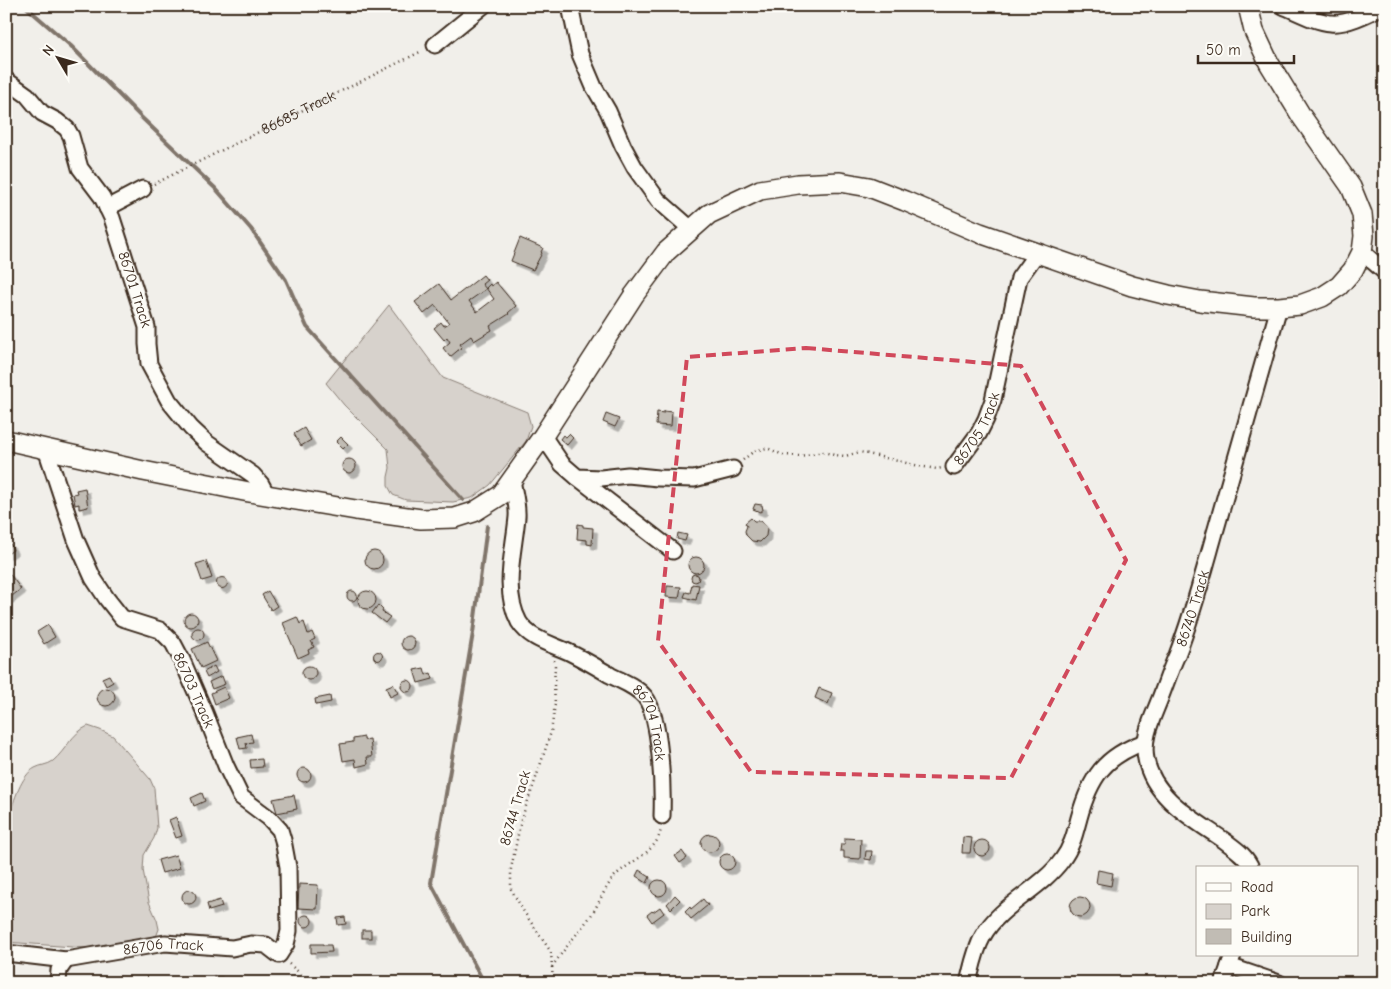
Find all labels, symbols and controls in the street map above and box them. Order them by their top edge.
north arrow [32,32,82,82]
scale bar [1198,32,1295,64]
text: N [39,41,58,59]
text: 50 m [1206,41,1241,59]
street label: 86685 Track [258,86,339,138]
street label: 86701 Track [114,249,156,330]
street label: 86705 Track [949,390,1004,469]
street label: 86740 Track [1172,567,1213,649]
street label: 86703 Track [169,650,219,731]
street label: 86704 Track [629,680,669,762]
street label: 86744 Track [496,768,534,847]
legend [1196,866,1358,956]
text: Road [1241,878,1273,896]
text: Park [1241,902,1270,920]
text: Building [1241,928,1292,946]
street label: 86706 Track [122,934,205,959]

